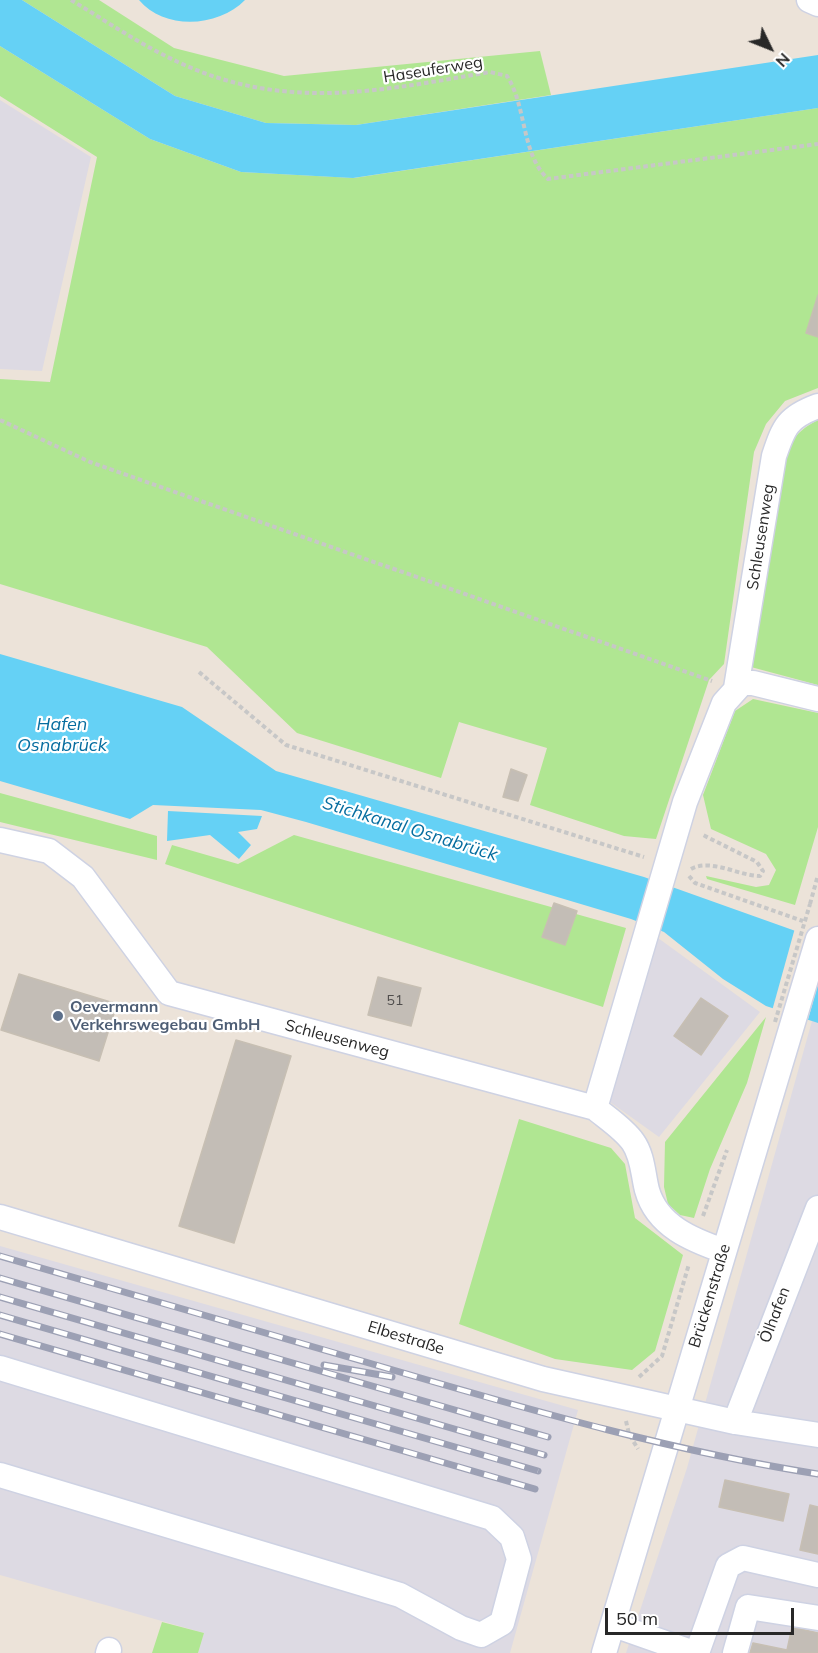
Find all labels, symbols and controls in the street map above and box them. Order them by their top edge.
north arrow [740,18,800,78]
text: N [772,49,795,72]
street label: Haseuferweg [382,53,484,87]
street label: Schleusenweg [743,483,779,591]
water label: Hafen Osnabrück [17,714,107,756]
water label: Stichkanal Osnabrück [320,792,500,866]
house number: 51 [387,993,403,1009]
place label: Oevermann Verkehrswegebau GmbH [70,997,260,1035]
marker: Oevermann Verkehrswegebau GmbH [51,1009,65,1023]
street label: Schleusenweg [283,1016,391,1062]
street label: Brückenstraße [685,1242,735,1350]
street label: Ölhafen [756,1284,794,1346]
street label: Elbestraße [365,1317,447,1359]
scale bar [608,1596,797,1634]
text: 50 m [616,1607,658,1630]

